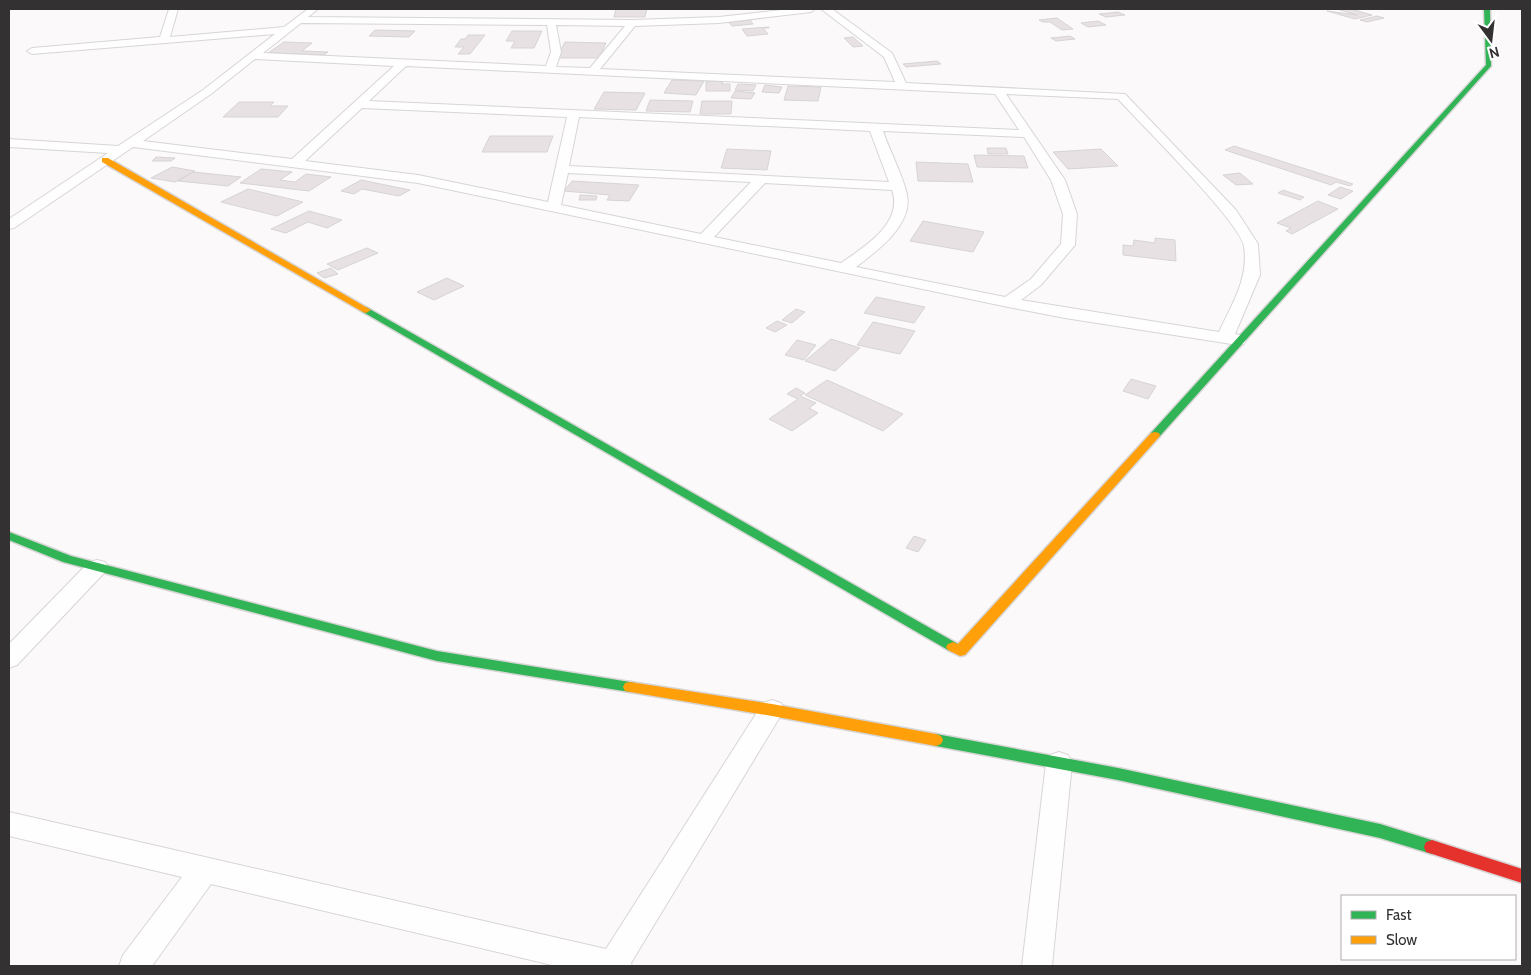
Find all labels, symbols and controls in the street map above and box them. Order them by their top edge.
north arrow [1466,15,1516,65]
text: N [1487,43,1501,63]
legend [1341,895,1516,960]
text: Fast [1386,906,1411,924]
text: Slow [1386,931,1417,949]

